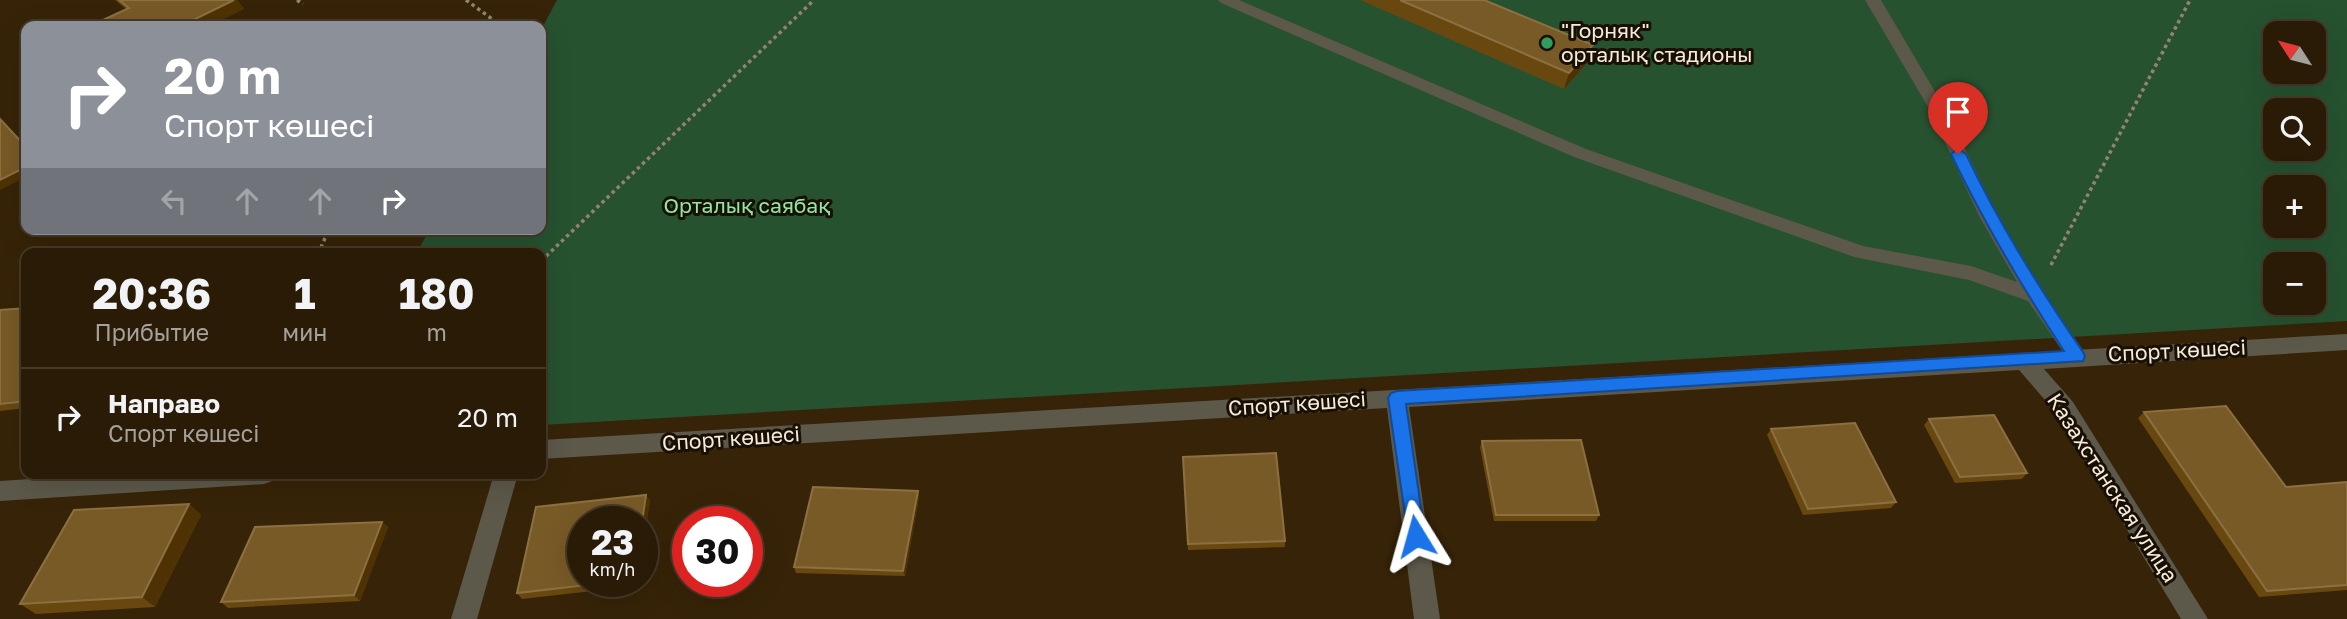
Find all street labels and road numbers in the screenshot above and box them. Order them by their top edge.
street label: Спорт көшесі [2107,333,2247,367]
street label: Спорт көшесі [1227,385,1367,421]
street label: Казахстанская улица [2042,388,2184,587]
street label: Спорт көшесі [661,420,801,456]

